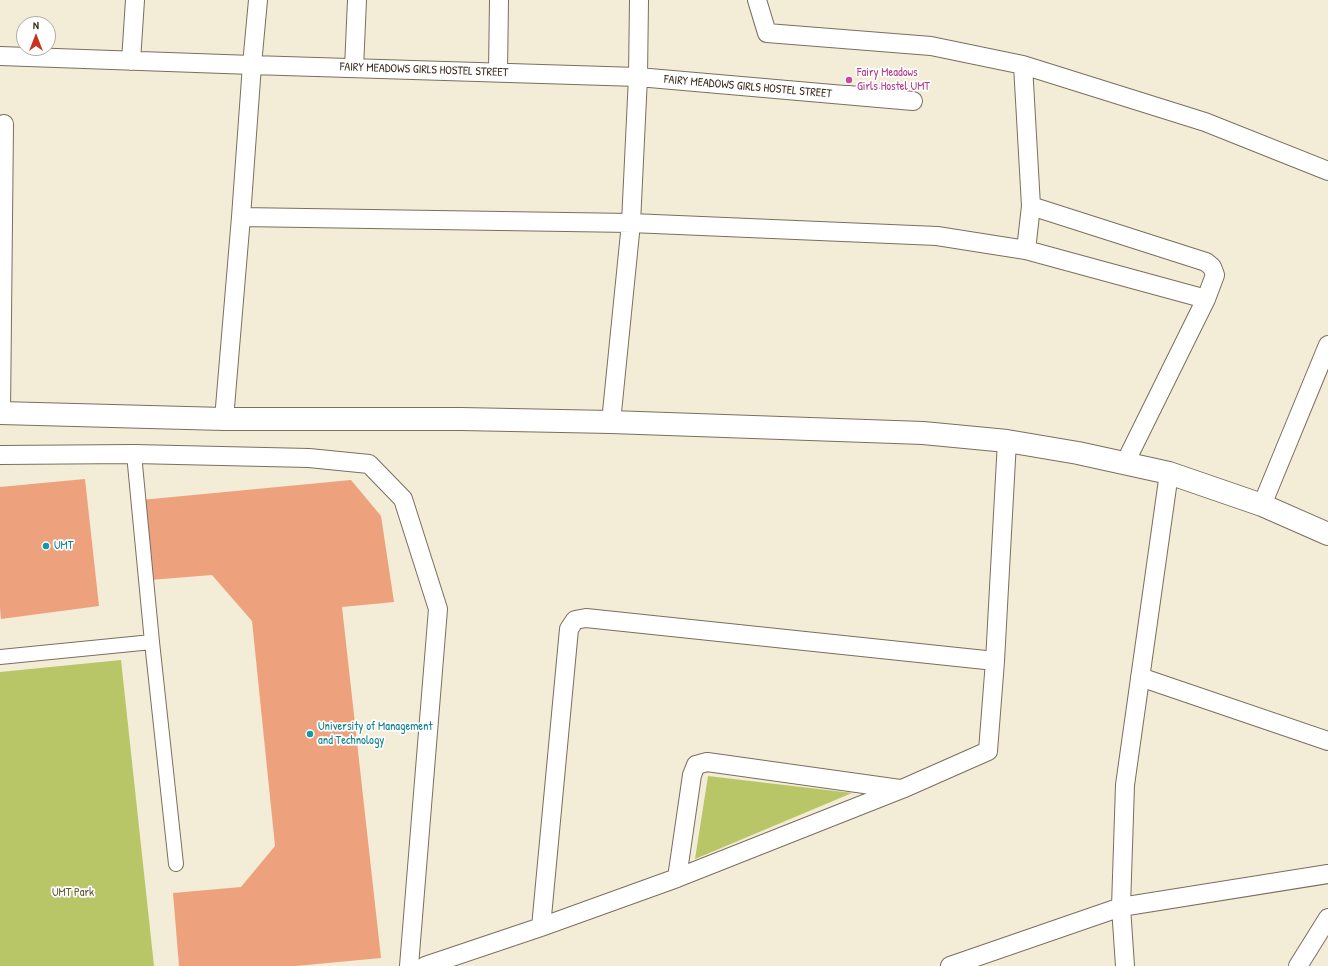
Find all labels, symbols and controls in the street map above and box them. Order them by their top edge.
north arrow [16,16,56,56]
text: N [33,18,39,32]
street label: FAIRY MEADOWS GIRLS HOSTEL STREET [340,60,508,80]
place label: Fairy Meadows Girls Hostel UMT [857,66,930,94]
street label: FAIRY MEADOWS GIRLS HOSTEL STREET [663,72,833,102]
marker: Fairy Meadows Girls Hostel UMT [844,75,854,85]
place label: UMT [54,539,73,553]
marker: UMT [41,541,51,551]
place label: University of Management and Technology [318,720,433,748]
marker: University of Management and Technology [305,729,315,739]
park label: UMT Park [52,886,94,900]

